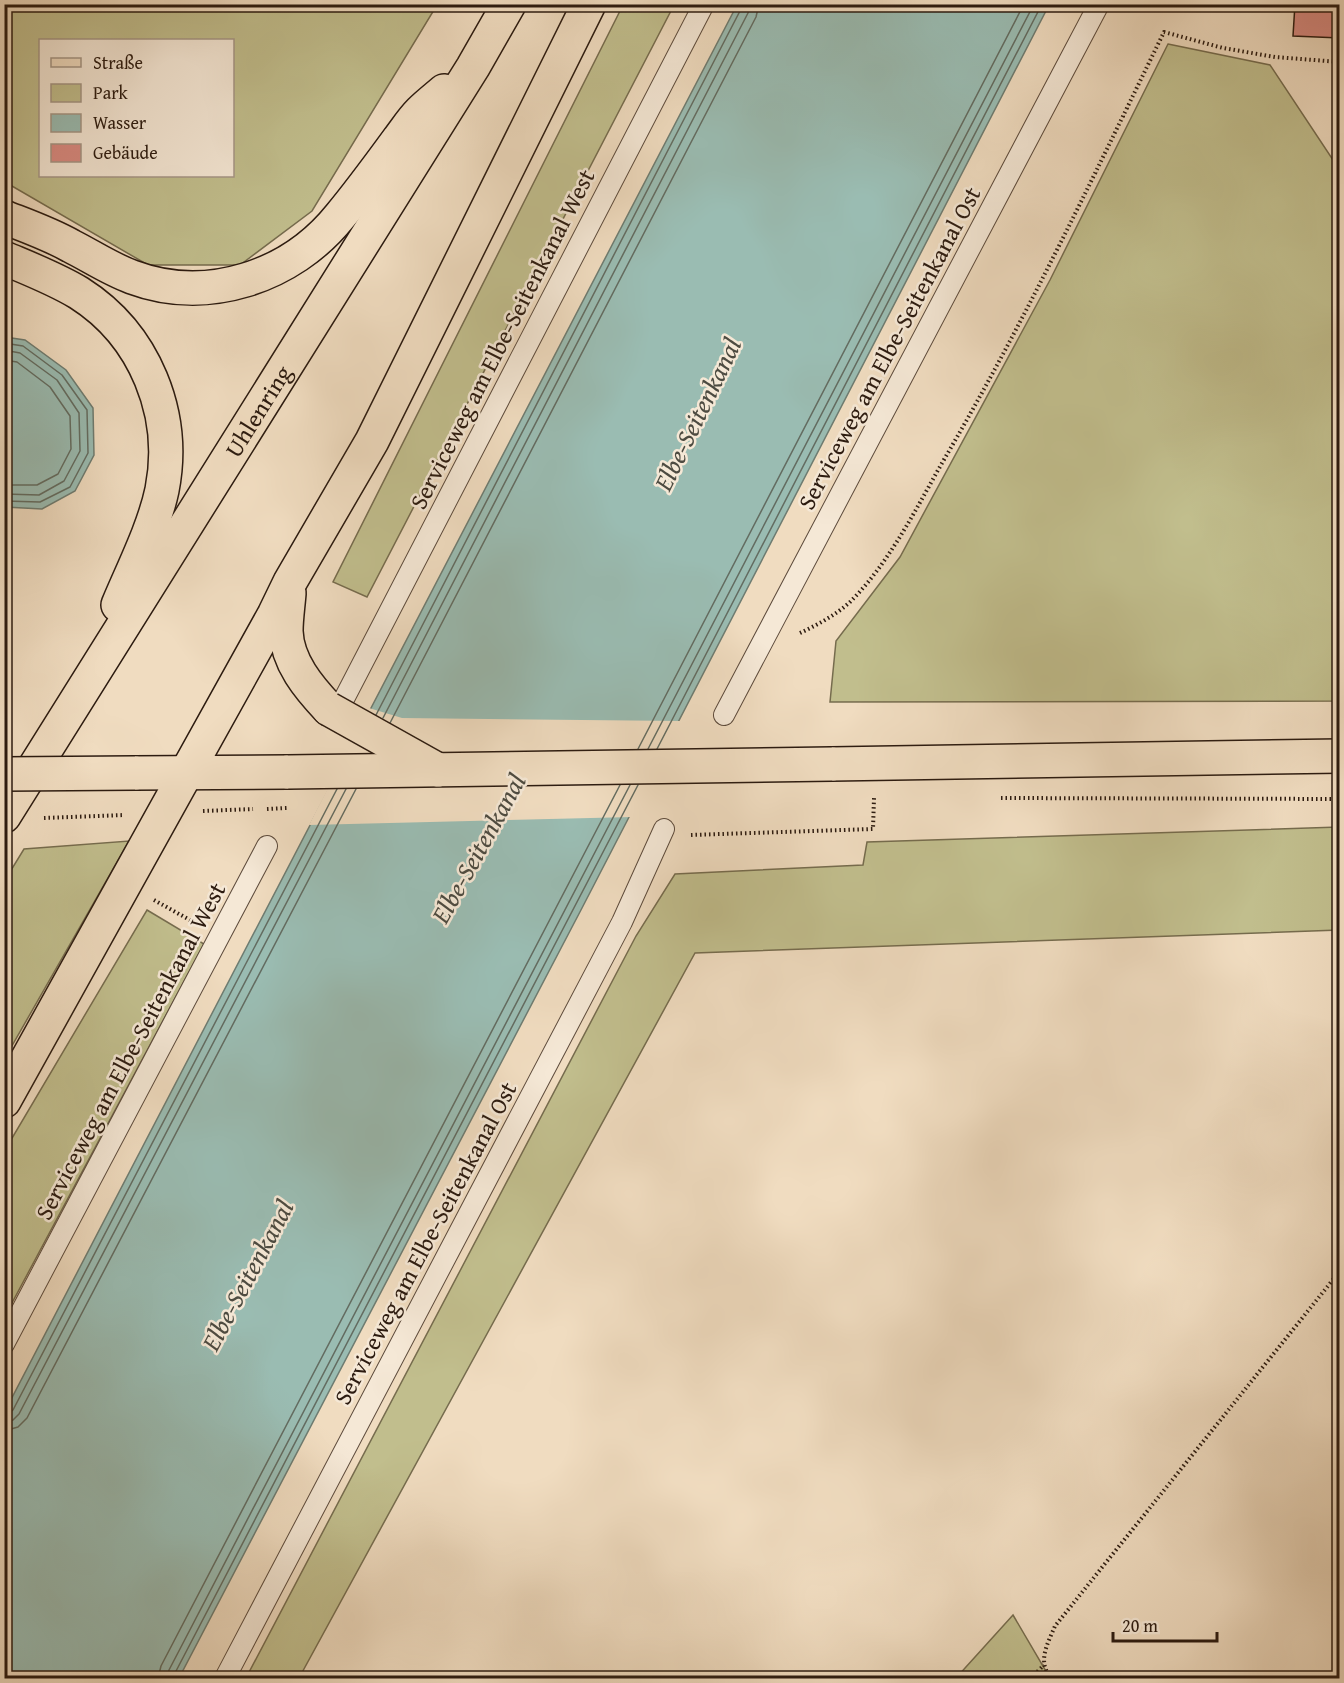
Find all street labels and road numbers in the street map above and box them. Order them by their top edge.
street label: Serviceweg am Elbe-Seitenkanal West [401,162,604,515]
street label: Serviceweg am Elbe-Seitenkanal Ost [789,180,990,516]
street label: Uhlenring [216,358,300,464]
street label: Serviceweg am Elbe-Seitenkanal West [26,876,234,1226]
street label: Serviceweg am Elbe-Seitenkanal Ost [325,1075,526,1411]

